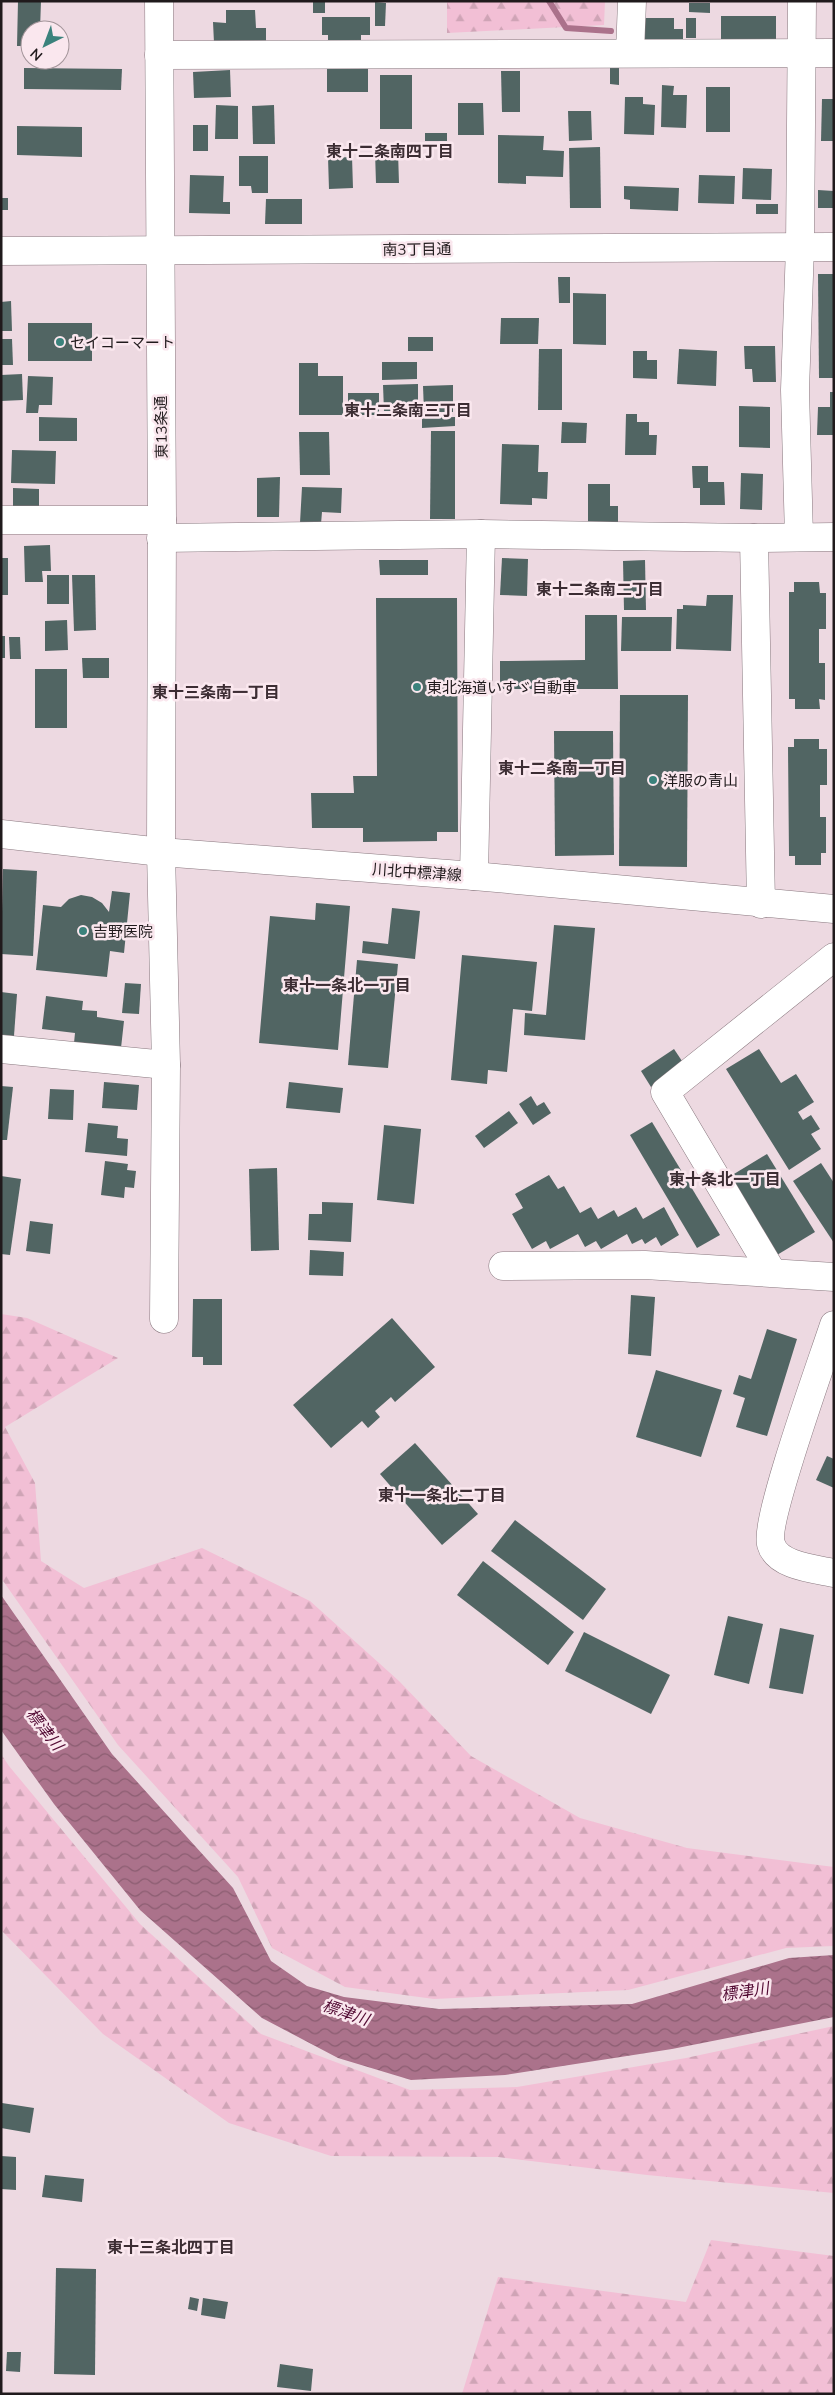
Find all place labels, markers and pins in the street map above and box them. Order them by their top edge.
place label: セイコーマート [70,333,175,352]
marker: セイコーマート [54,336,66,348]
place label: 東北海道いすゞ自動車 [427,678,577,697]
marker: 東北海道いすゞ自動車 [411,681,423,693]
place label: 洋服の青山 [663,771,738,790]
marker: 洋服の青山 [647,774,659,786]
place label: 吉野医院 [93,922,153,941]
marker: 吉野医院 [77,925,89,937]

